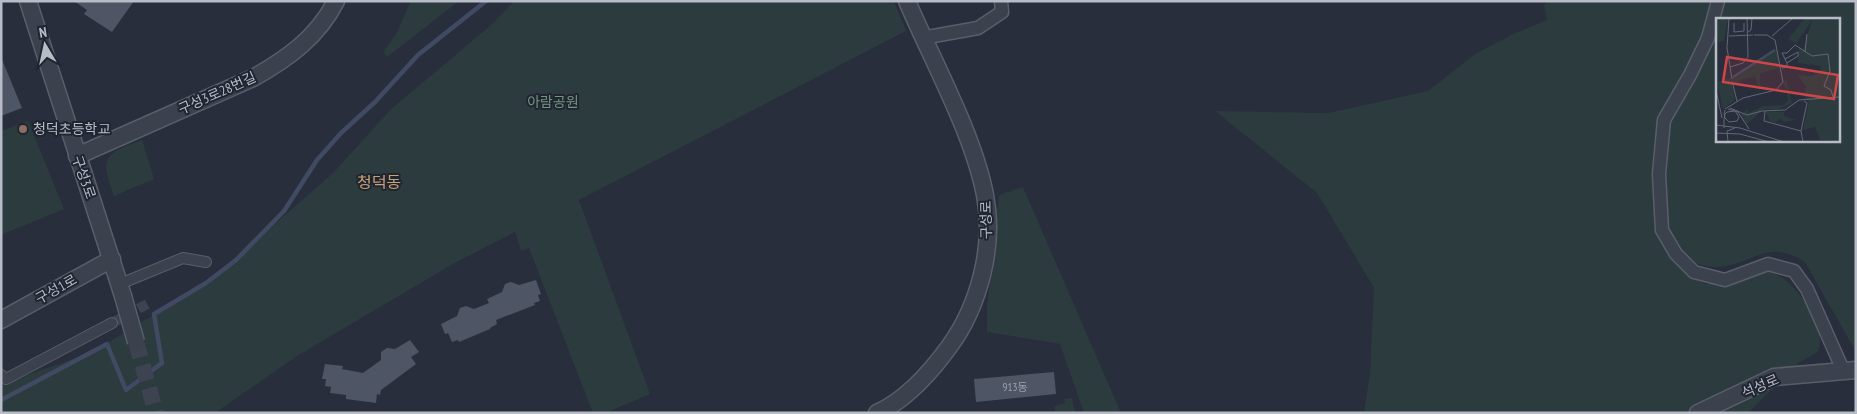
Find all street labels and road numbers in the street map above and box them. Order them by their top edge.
street label: 구성3로28번길 [175,68,259,118]
street label: 구성3로 [68,153,100,201]
street label: 구성로 [977,200,995,239]
street label: 구성1로 [32,270,80,308]
street label: 석성로 [1739,370,1781,402]

